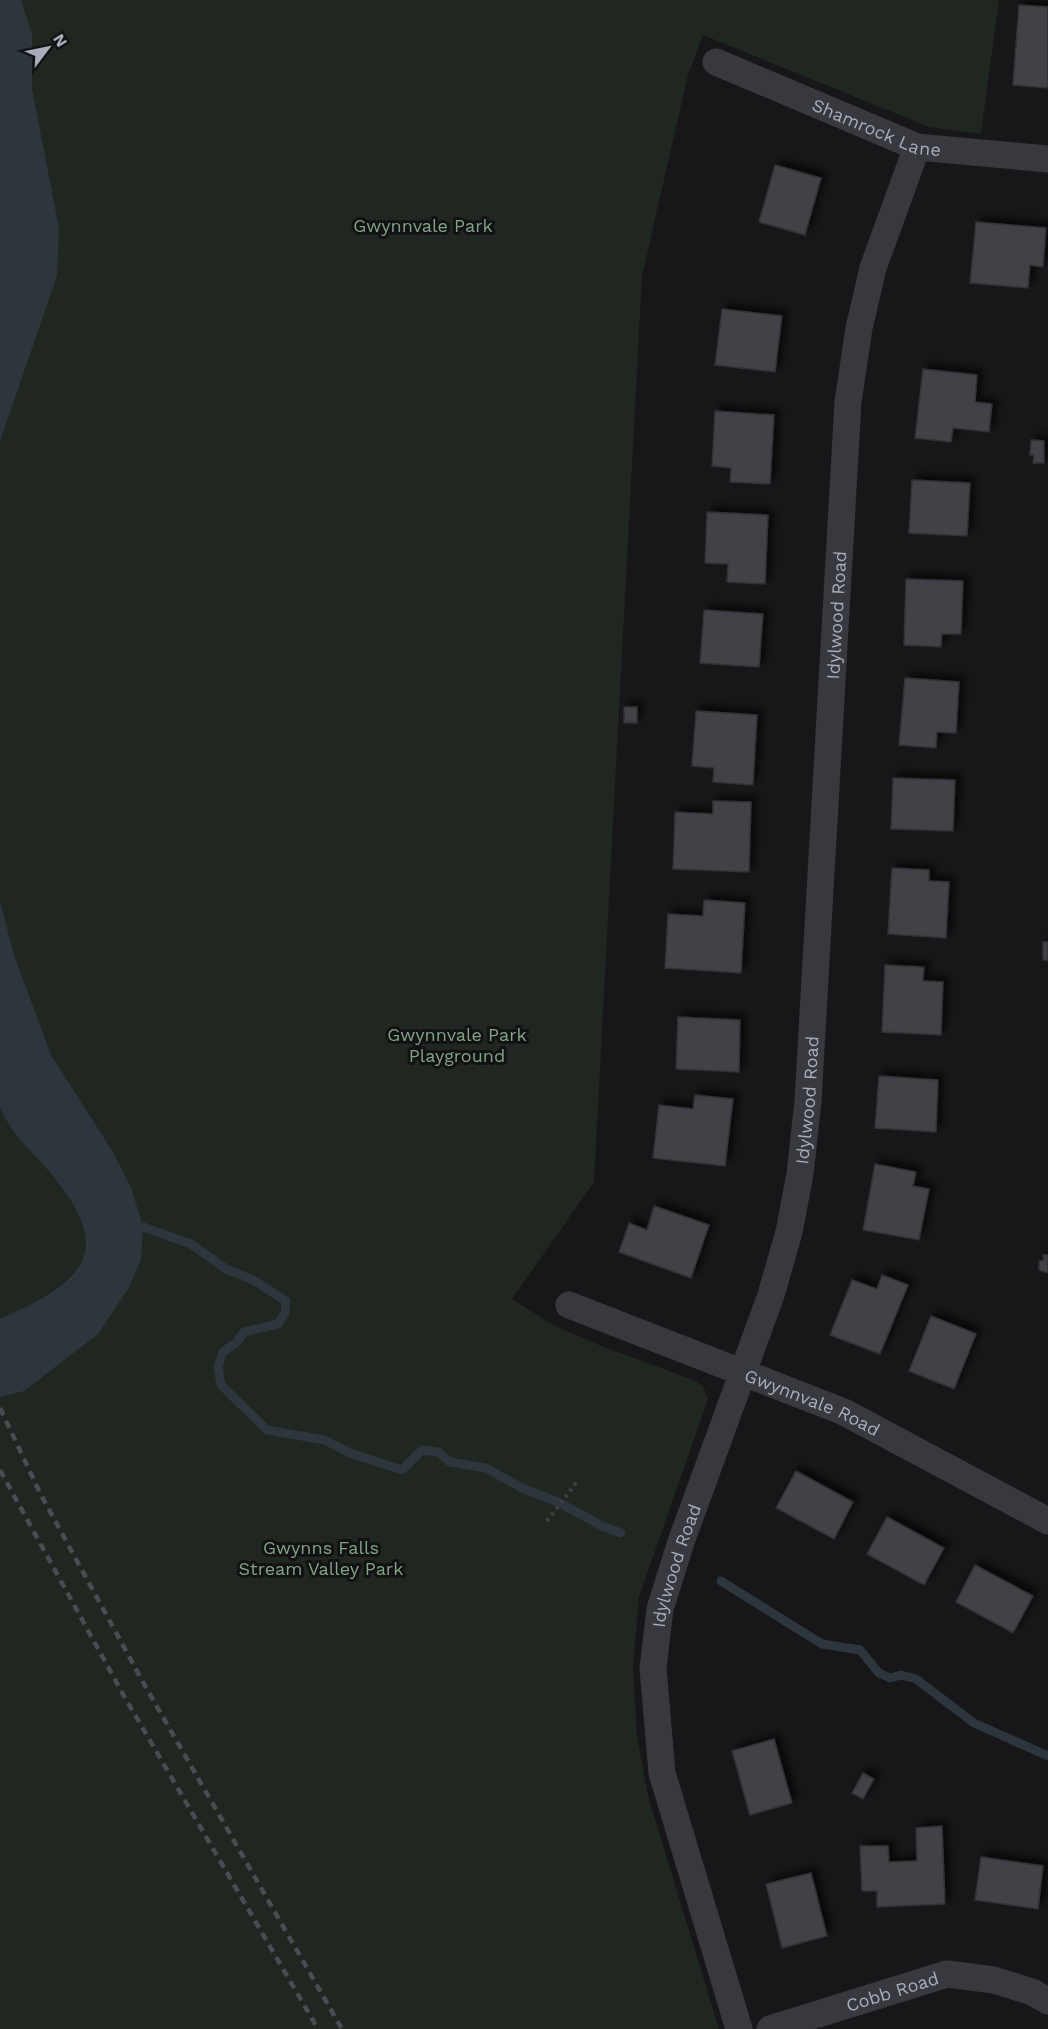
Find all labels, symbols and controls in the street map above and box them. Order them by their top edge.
north arrow [18,18,78,78]
text: N [49,30,71,50]
street label: Shamrock Lane [809,94,942,160]
park label: Gwynnvale Park [353,215,493,236]
street label: Idylwood Road [822,550,850,680]
park label: Gwynnvale Park Playground [387,1024,527,1066]
street label: Idylwood Road [791,1035,822,1165]
street label: Gwynnvale Road [742,1364,884,1440]
street label: Idylwood Road [647,1501,705,1629]
park label: Gwynns Falls Stream Valley Park [239,1537,403,1579]
street label: Cobb Road [843,1967,941,2015]

